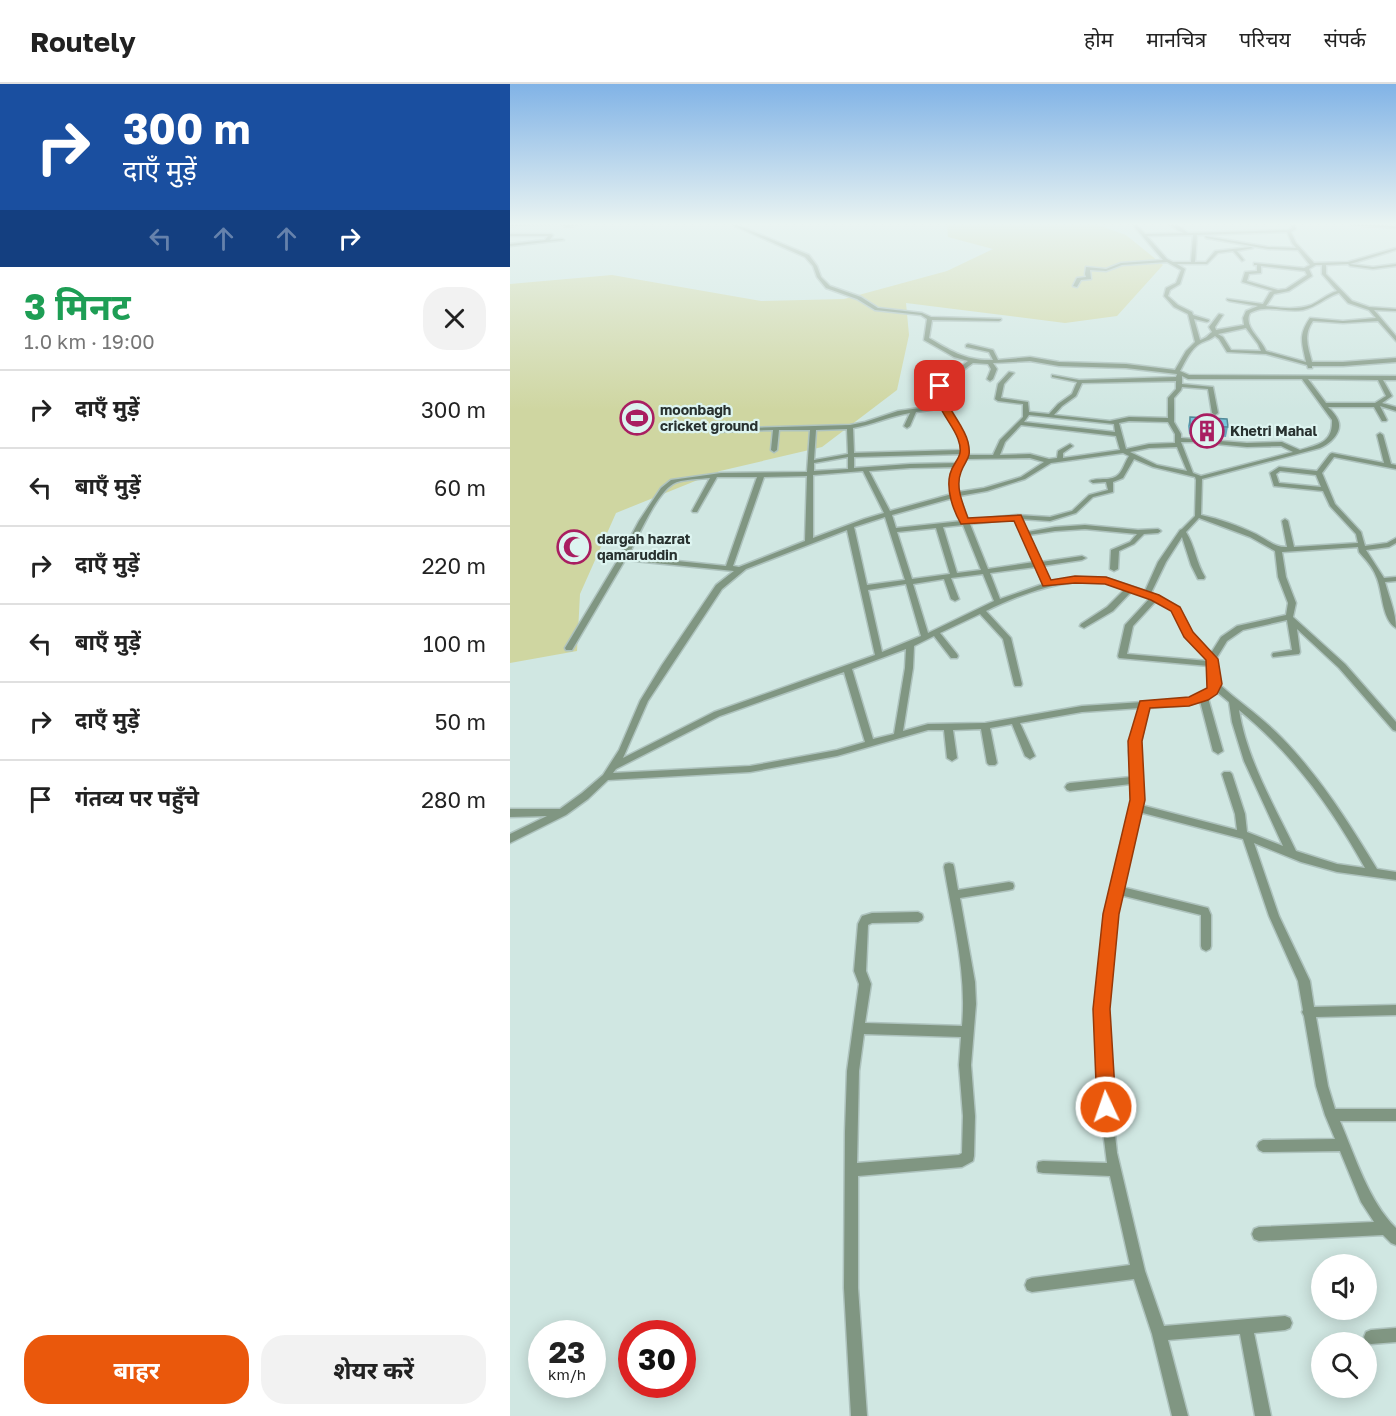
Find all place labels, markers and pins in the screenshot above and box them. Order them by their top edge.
pin [914,360,965,411]
sports icon: moonbagh cricket ground [619,400,655,436]
place label: moonbagh cricket ground [660,401,758,434]
building icon: Khetri Mahal [1189,413,1225,449]
place label: Khetri Mahal [1230,422,1317,439]
mosque icon: dargah hazrat qamaruddin [556,529,592,565]
place label: dargah hazrat qamaruddin [597,530,691,563]

